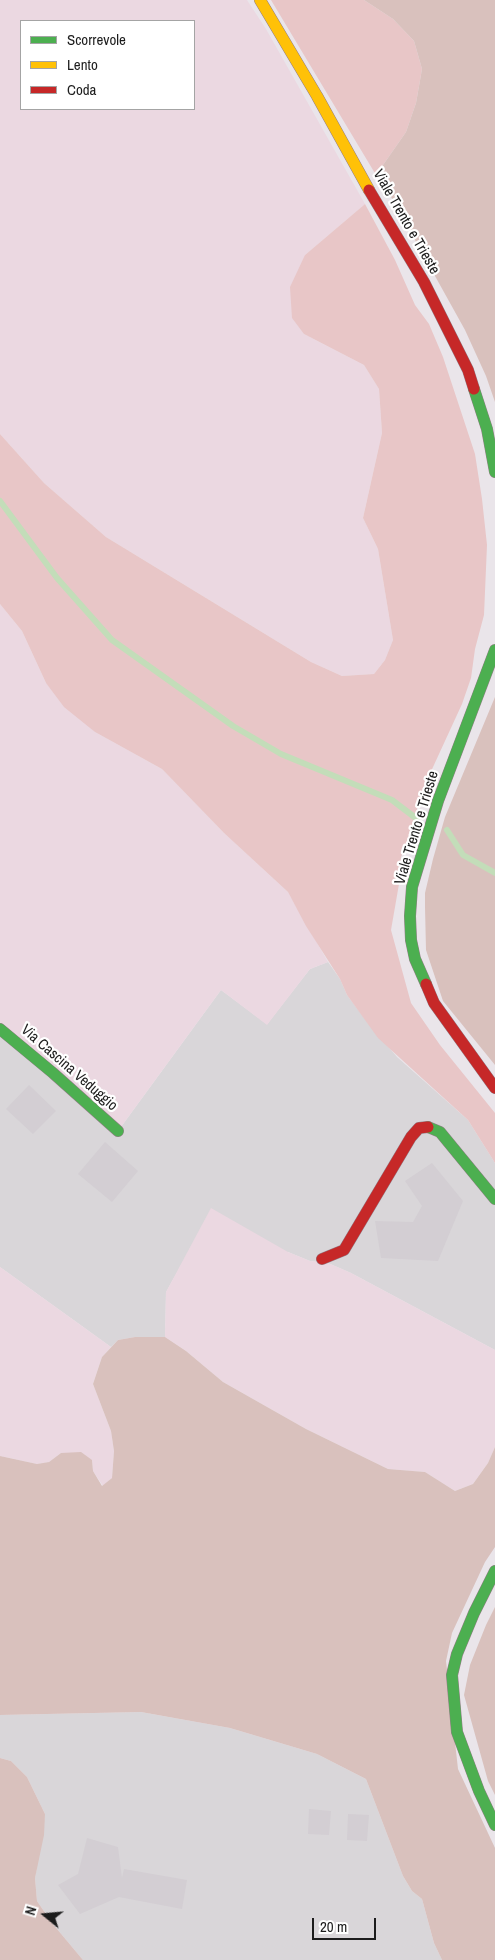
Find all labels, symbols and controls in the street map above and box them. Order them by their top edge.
legend [20,20,195,110]
text: Scorrevole [67,29,126,50]
text: Lento [67,54,98,75]
text: Coda [67,79,96,100]
street label: Viale Trento e Trieste [369,166,443,278]
street label: Viale Trento e Trieste [391,769,443,887]
street label: Via Cascina Veduggio [17,1021,121,1115]
north arrow [20,1890,70,1940]
text: N [21,1904,40,1917]
scale bar [315,1908,379,1940]
text: 20 m [320,1916,347,1937]

